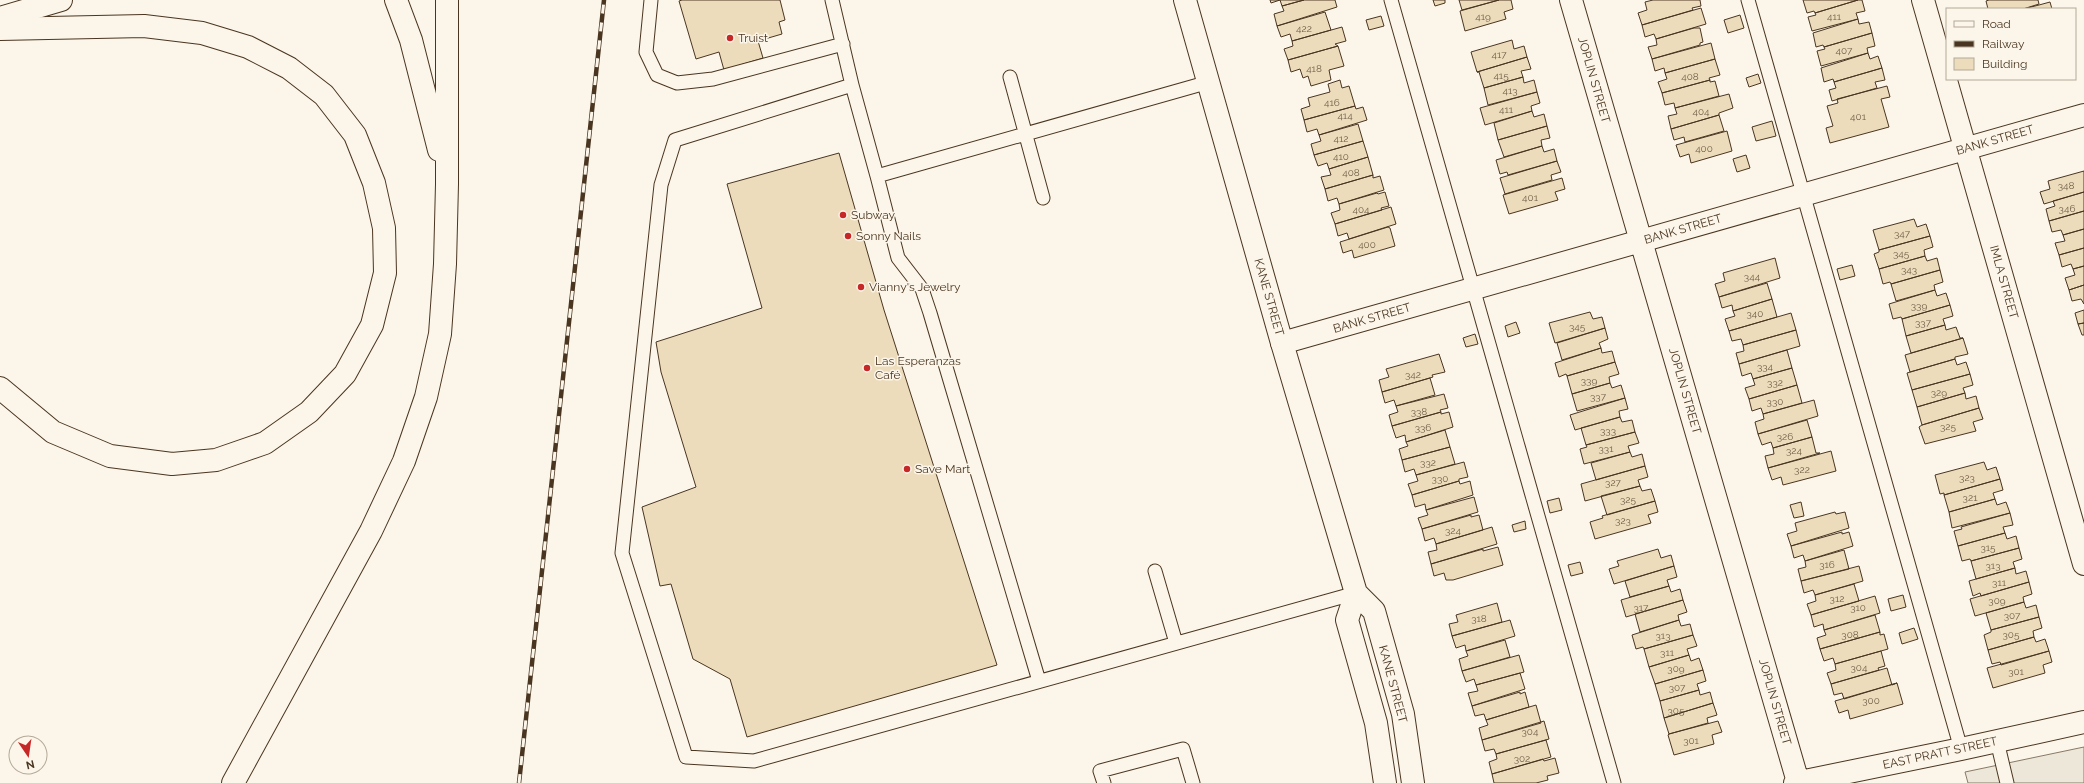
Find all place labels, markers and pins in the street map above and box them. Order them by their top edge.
place label: Truist [738,31,768,45]
marker: Truist [725,33,735,43]
place label: Subway [851,208,896,222]
marker: Subway [838,210,848,220]
place label: Sonny Nails [856,229,921,243]
marker: Sonny Nails [843,231,853,241]
place label: Vianny's Jewelry [869,280,961,294]
marker: Vianny's Jewelry [856,282,866,292]
place label: Las Esperanzas Café [875,354,961,382]
marker: Las Esperanzas Café [862,363,872,373]
place label: Save Mart [915,462,970,476]
marker: Save Mart [902,464,912,474]

